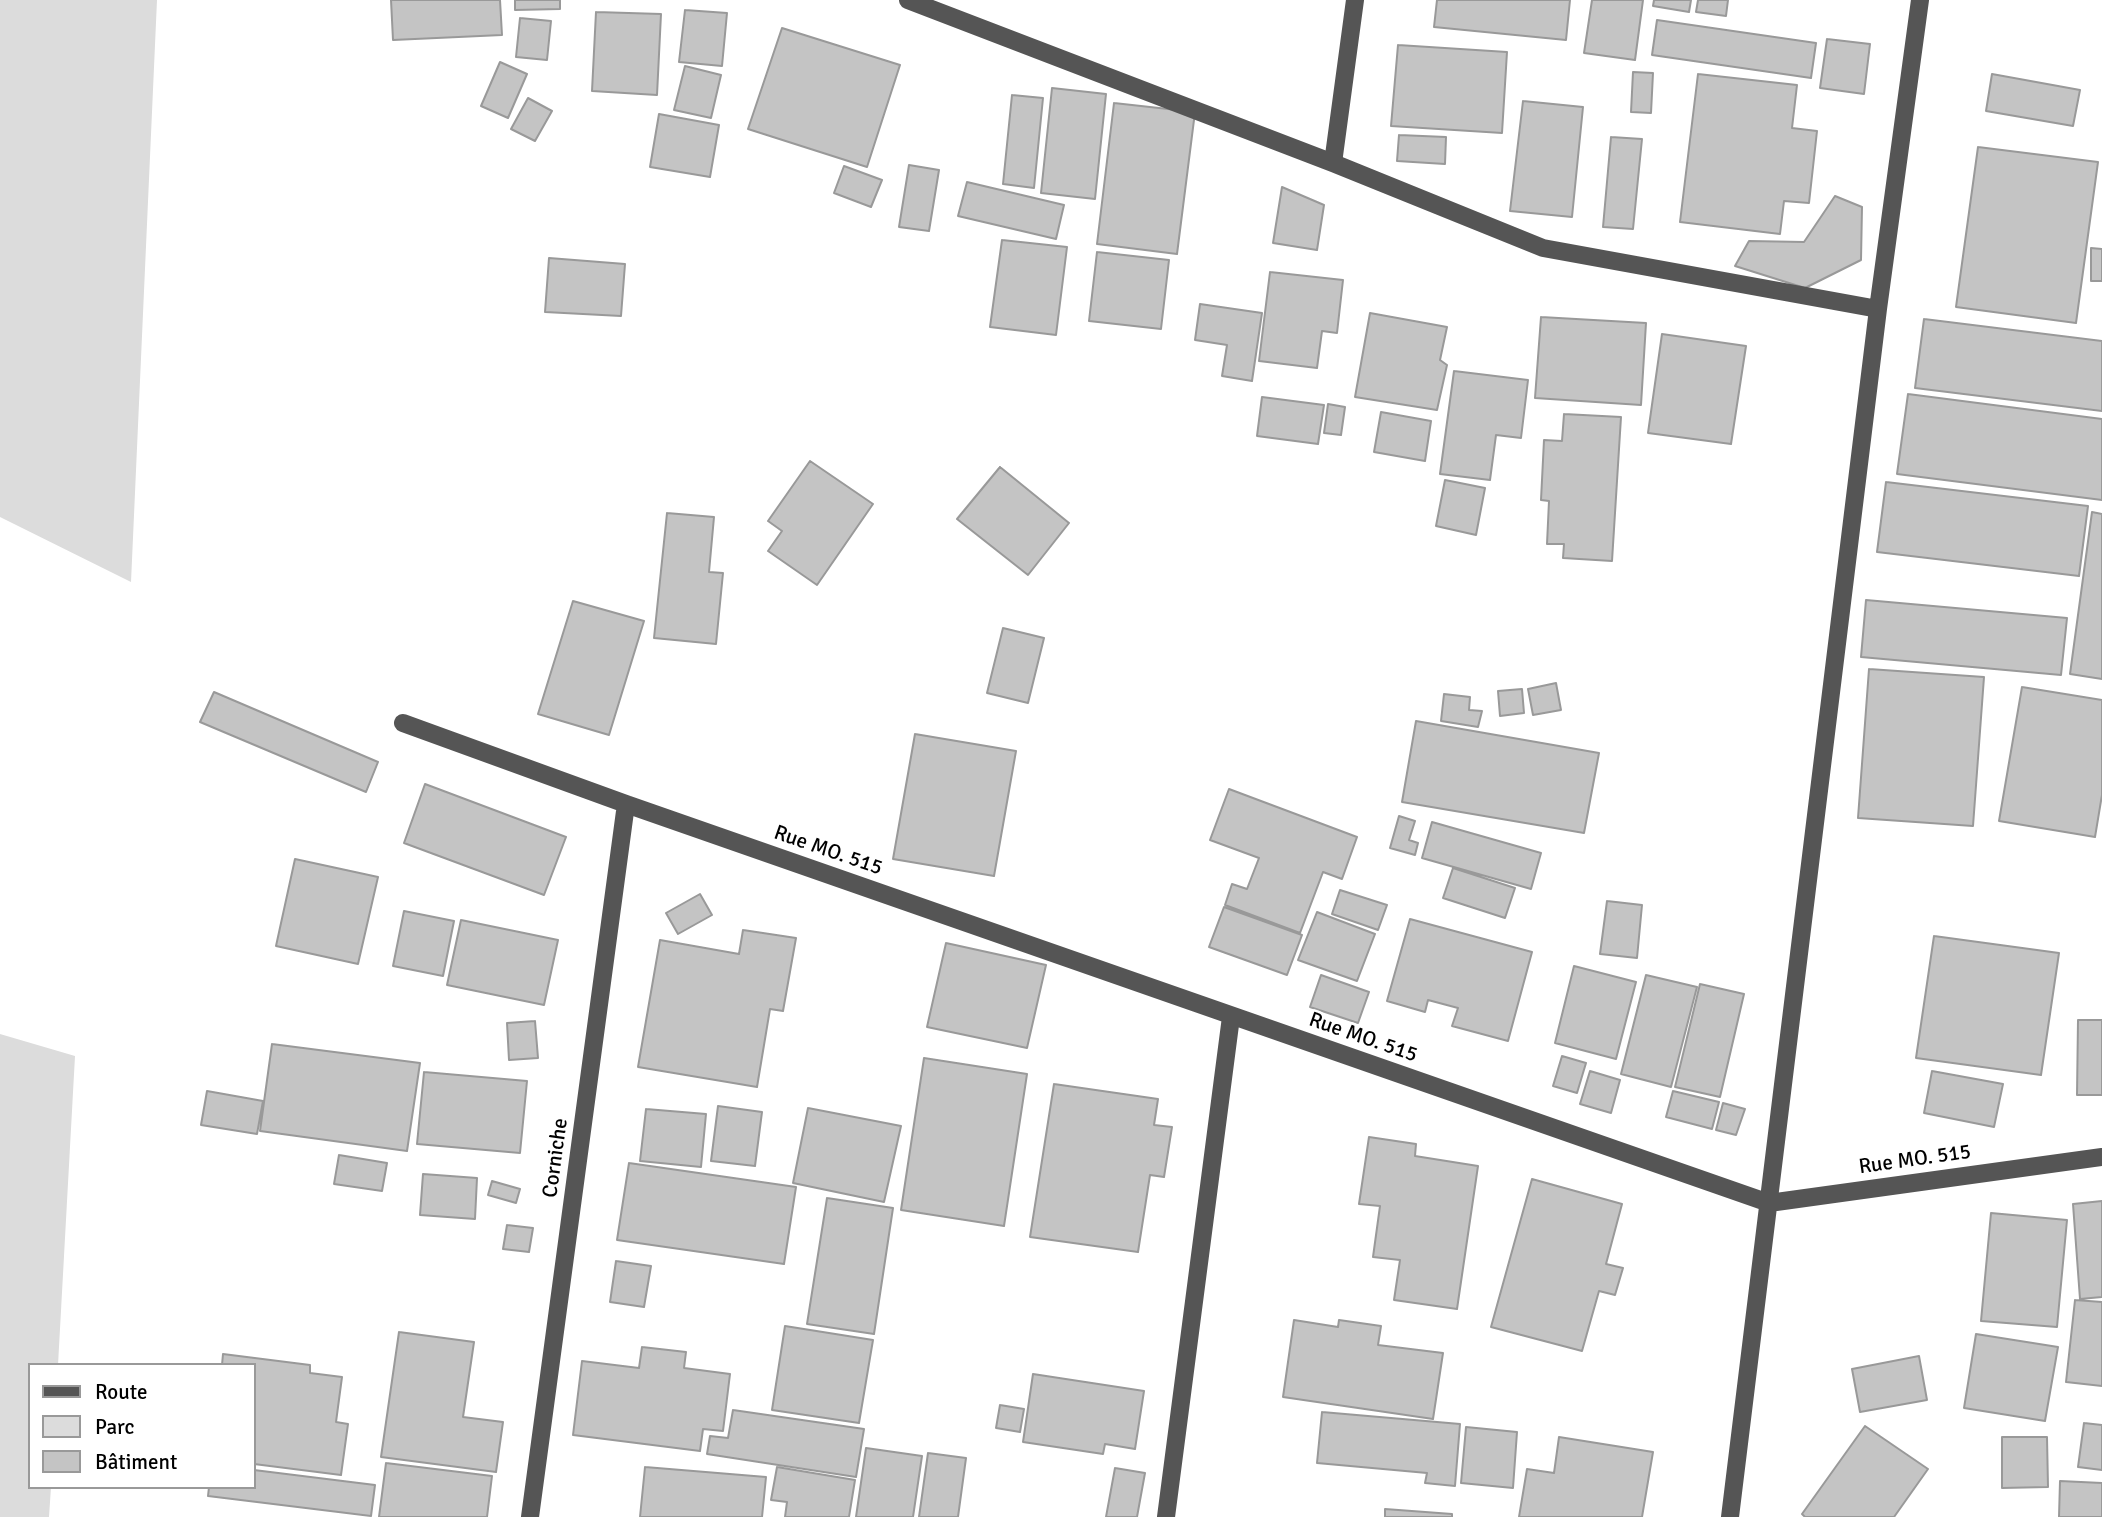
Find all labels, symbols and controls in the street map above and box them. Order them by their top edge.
street label: Rue MO. 515 [770,821,886,881]
street label: Rue MO. 515 [1305,1008,1421,1068]
street label: Corniche [538,1117,574,1199]
street label: Rue MO. 515 [1857,1140,1973,1180]
legend [28,1363,256,1489]
text: Route [95,1379,147,1405]
text: Parc [95,1414,134,1440]
text: Bâtiment [95,1449,177,1475]

